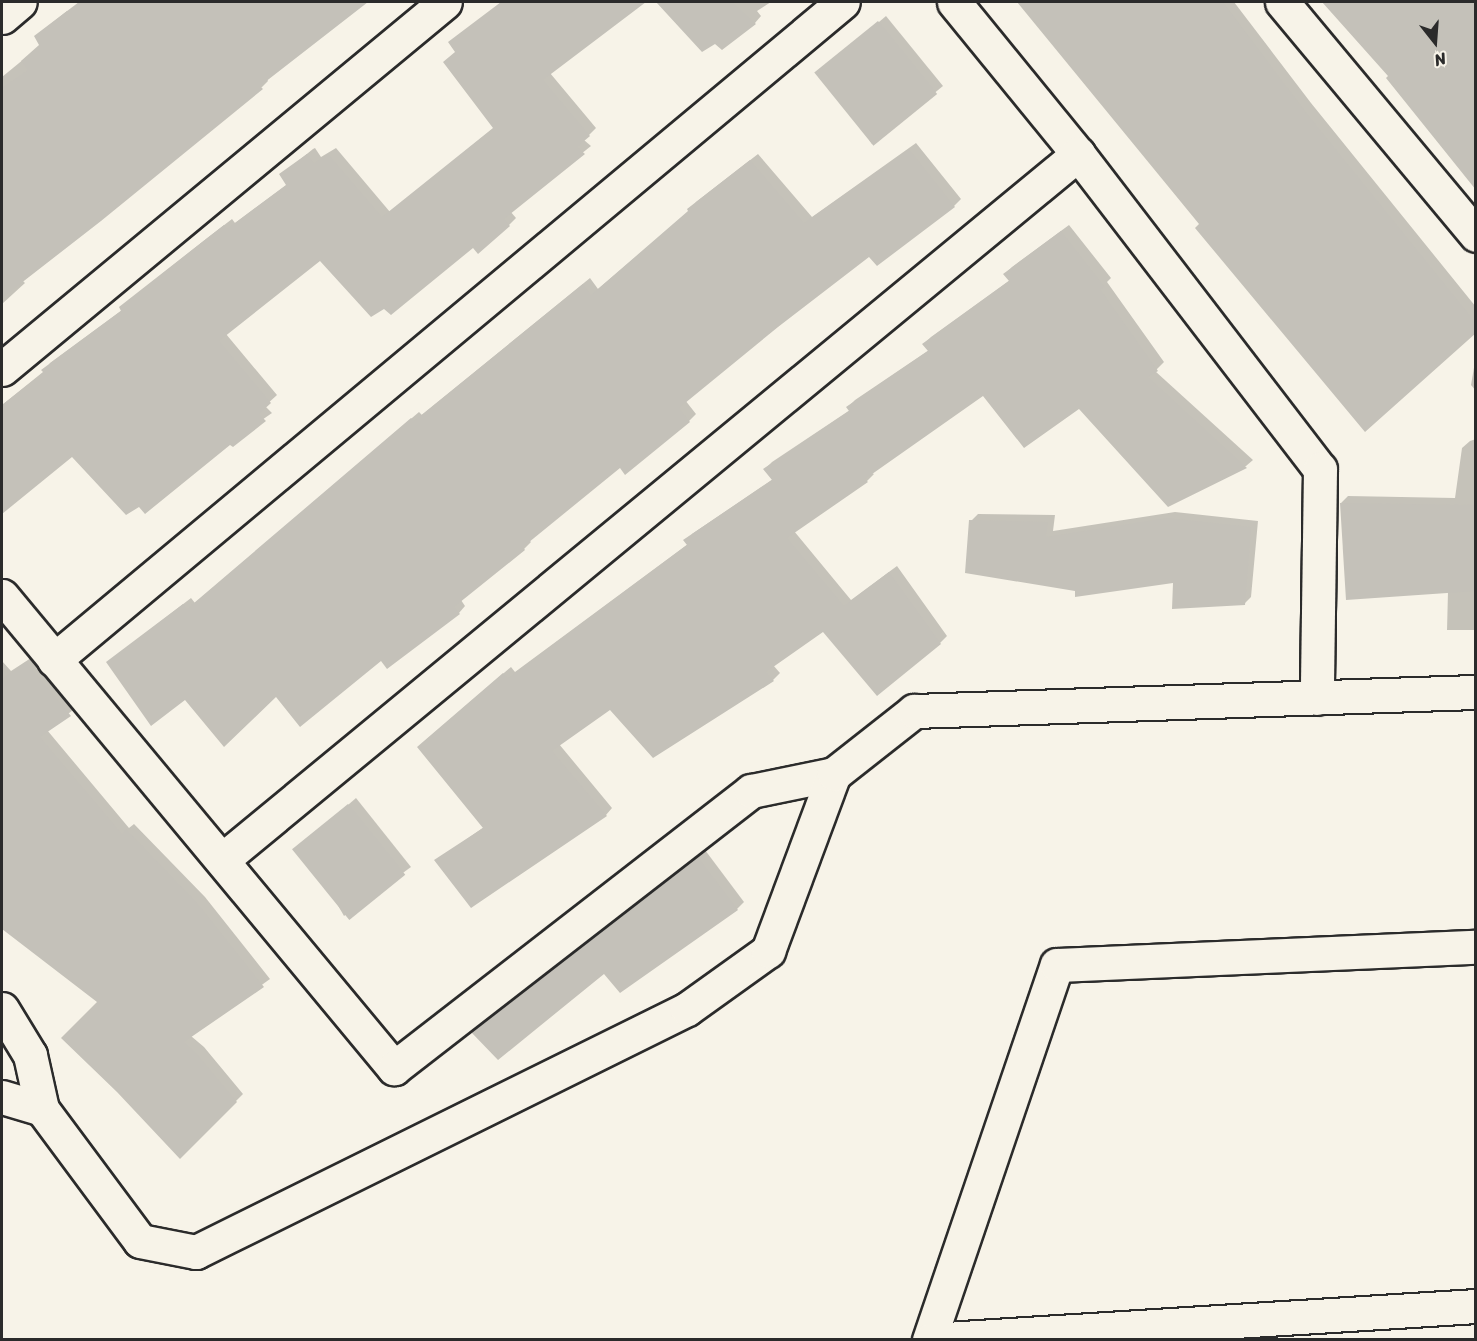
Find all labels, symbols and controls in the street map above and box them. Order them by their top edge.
north arrow [1405,12,1465,72]
text: N [1431,44,1450,75]

